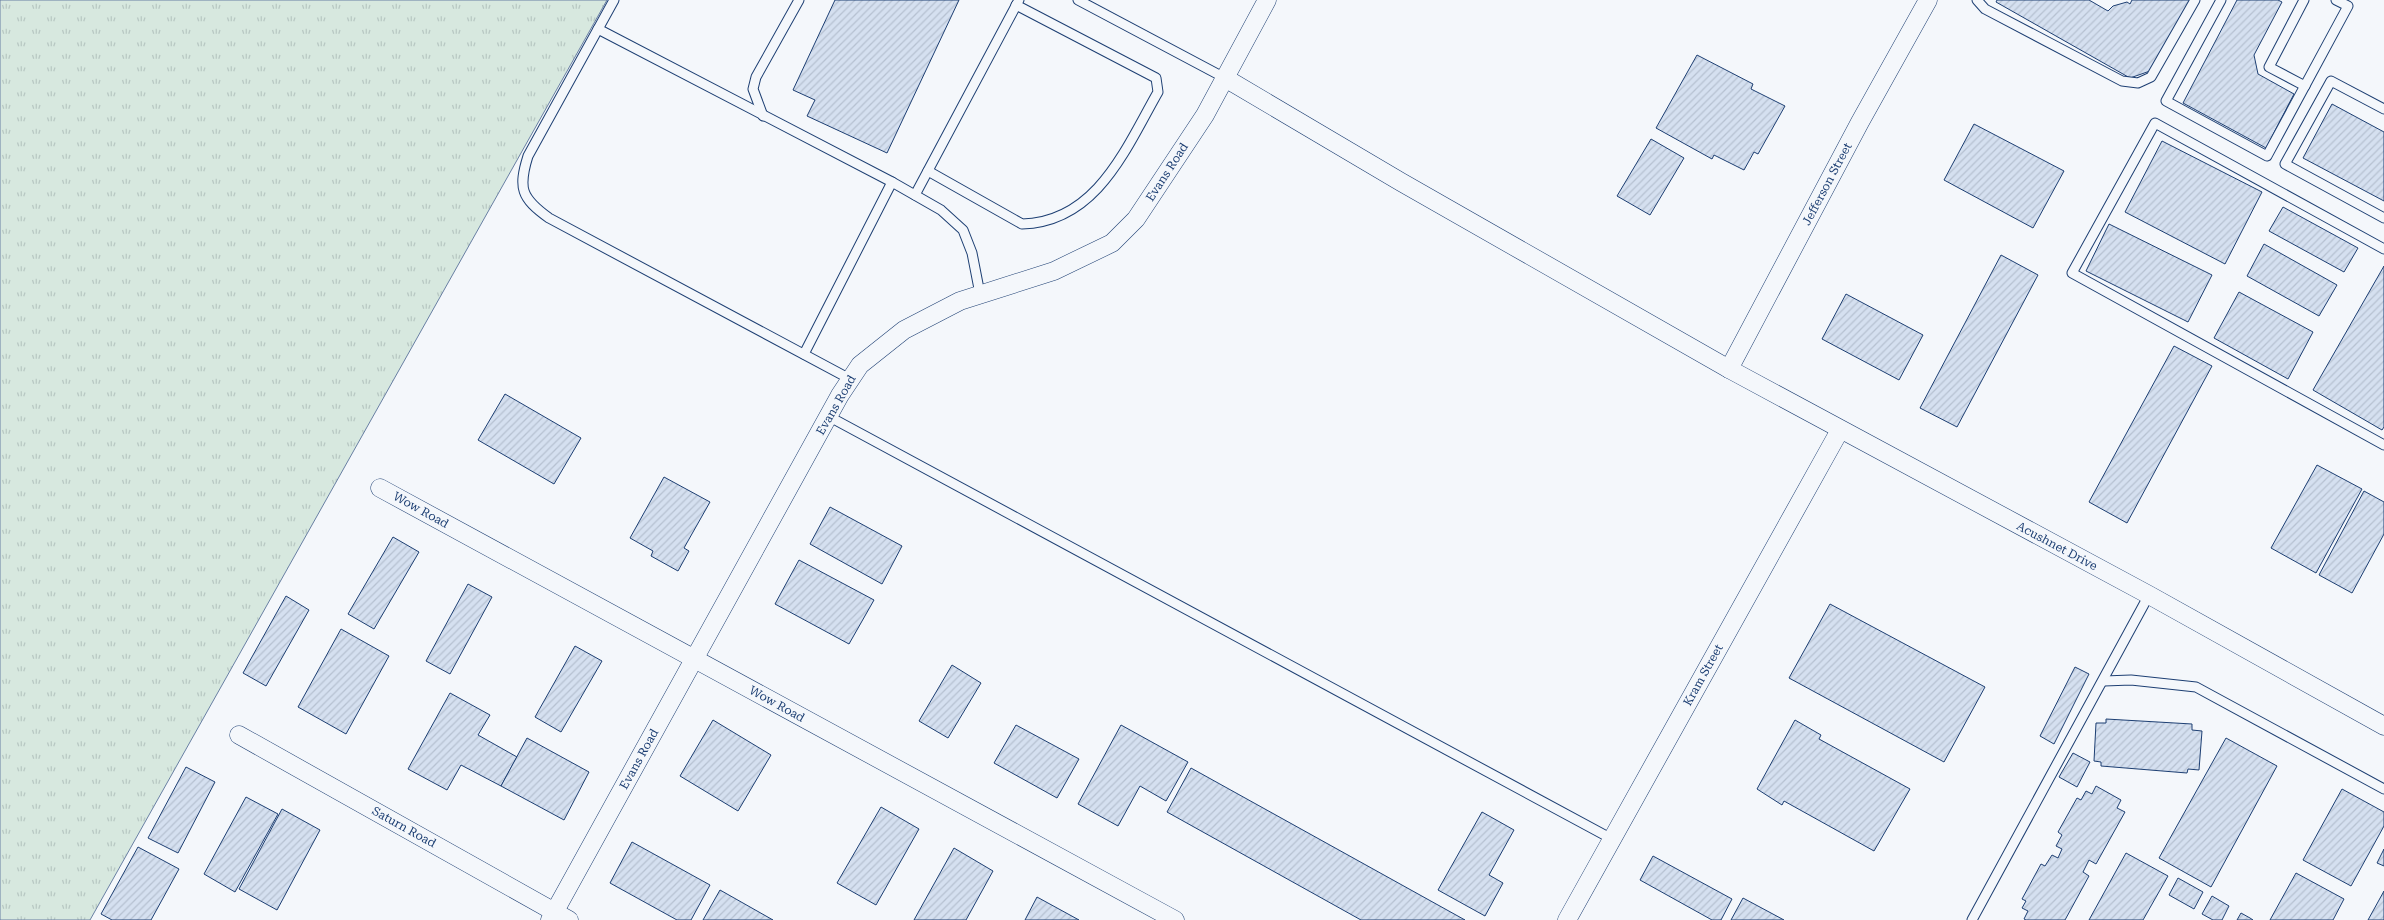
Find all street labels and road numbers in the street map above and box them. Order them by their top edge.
street label: Evans Road [1143,140,1191,204]
street label: Jefferson Street [1799,140,1855,228]
street label: Evans Road [813,372,859,437]
street label: Wow Road [391,489,451,531]
street label: Acushnet Drive [2014,519,2100,573]
street label: Kram Street [1680,641,1726,708]
street label: Wow Road [747,683,807,725]
street label: Evans Road [617,726,661,792]
street label: Saturn Road [370,804,439,851]

